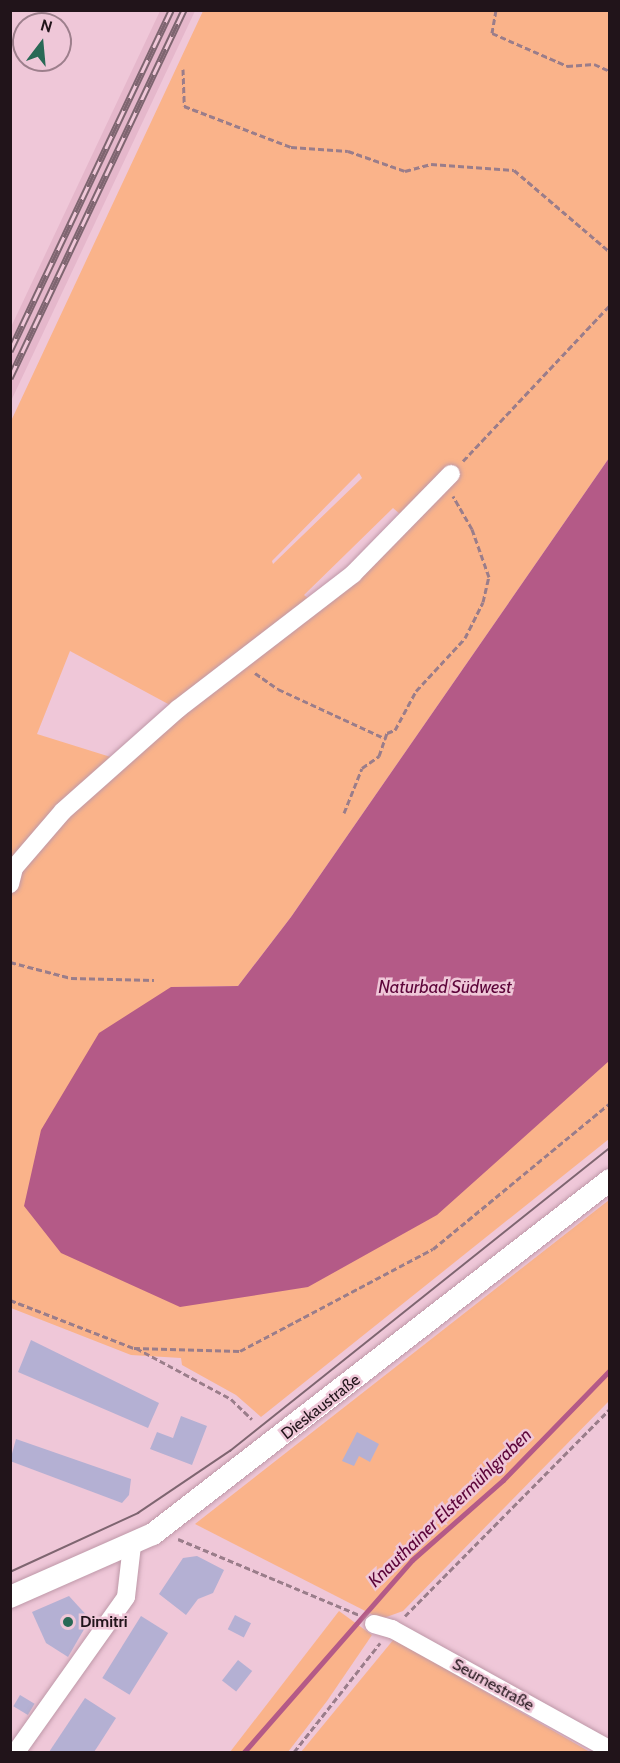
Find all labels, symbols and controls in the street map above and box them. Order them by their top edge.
north arrow [12,12,72,72]
text: N [38,15,55,37]
water label: Naturbad Südwest [378,976,512,998]
street label: Dieskaustraße [278,1370,364,1444]
water label: Knauthainer Elstermühlgraben [364,1424,536,1592]
place label: Dimitri [80,1612,128,1632]
marker: Dimitri [61,1615,75,1629]
street label: Seumestraße [449,1655,537,1715]

